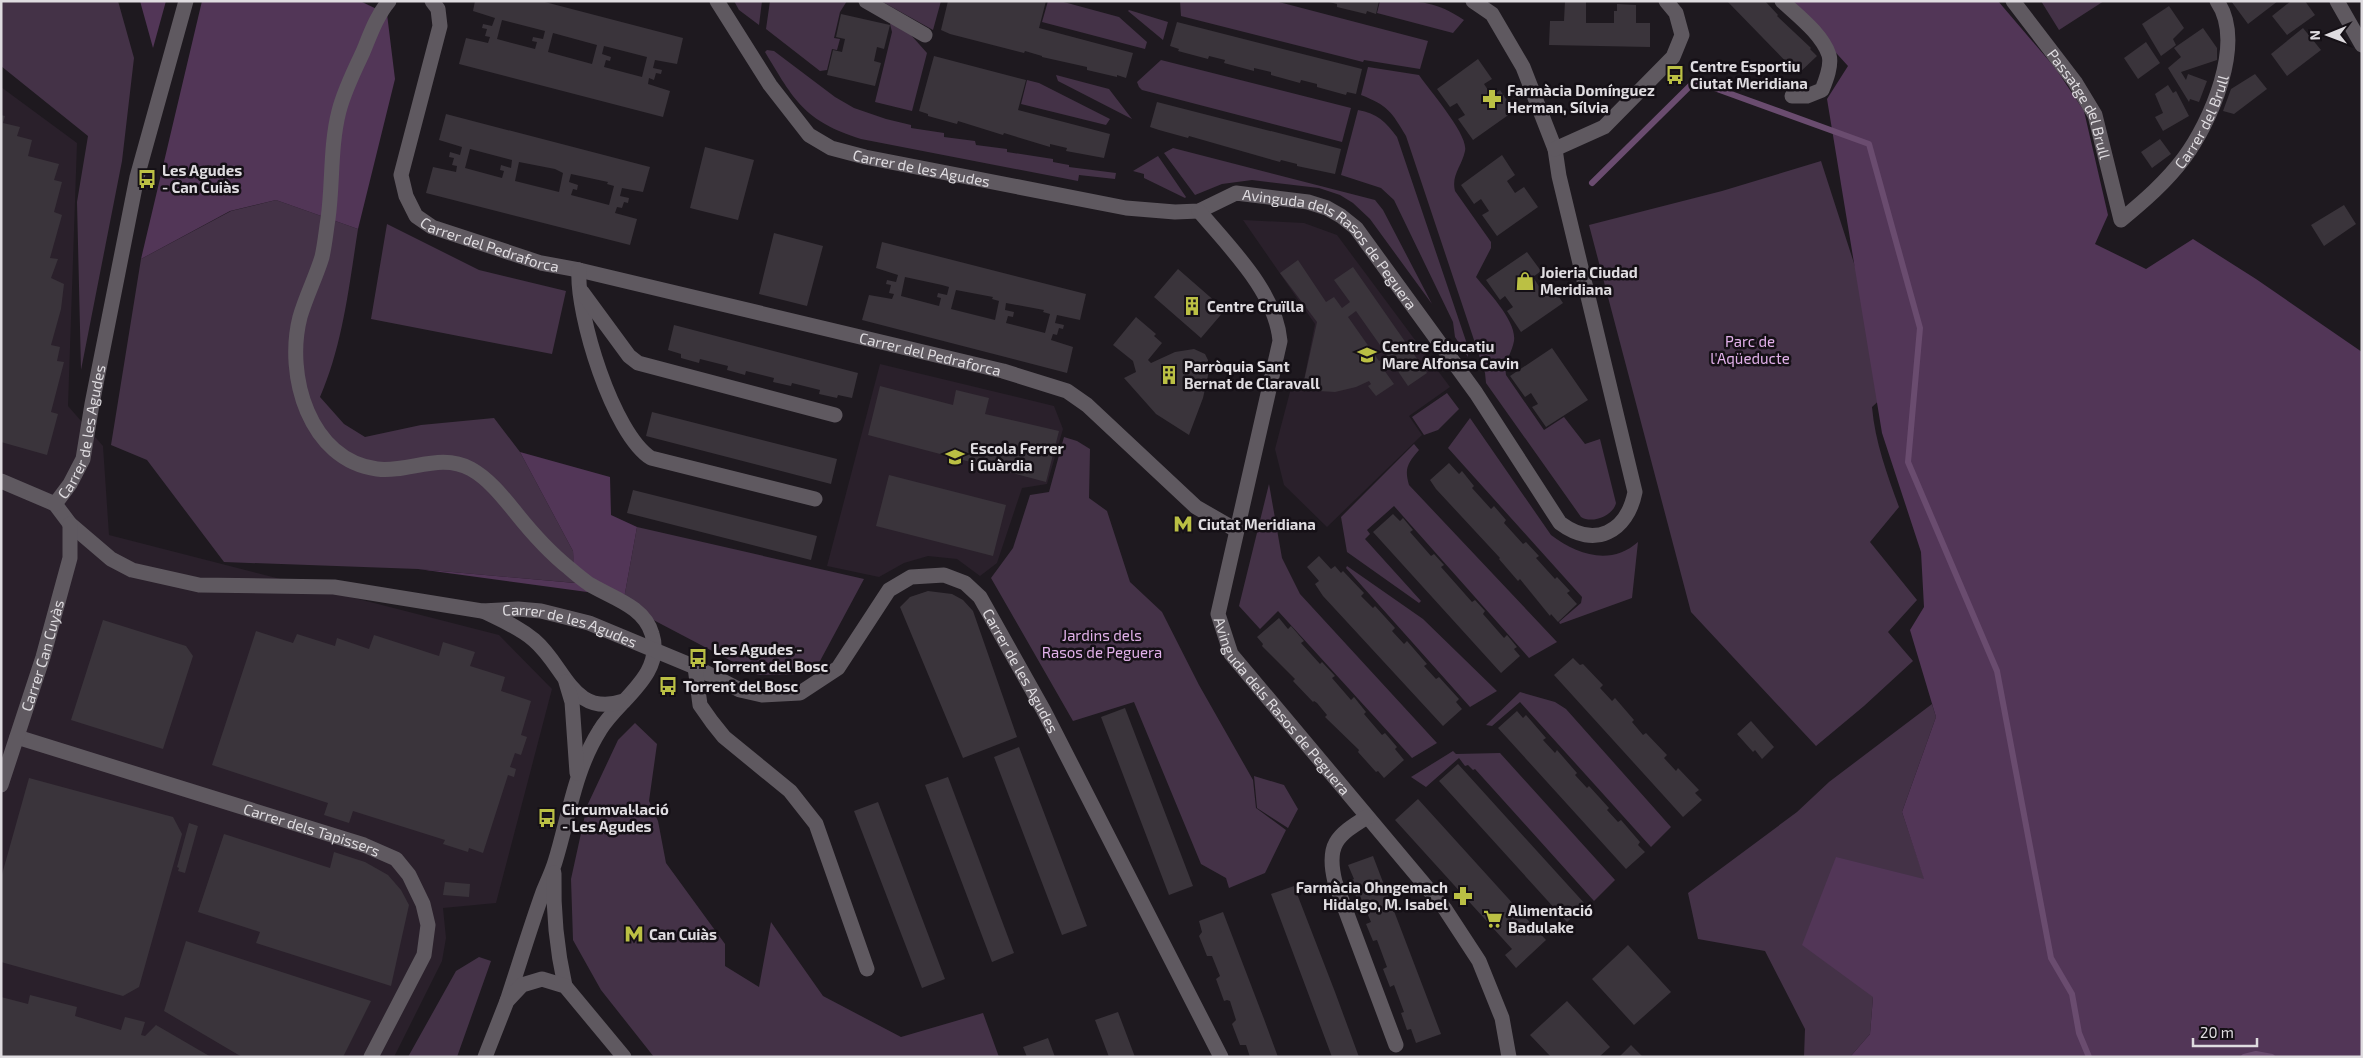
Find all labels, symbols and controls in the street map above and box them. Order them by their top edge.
north arrow [2303,10,2353,60]
text: N [2306,30,2323,40]
street label: Passatge del Brull [2044,45,2115,161]
place label: Centre Esportiu Ciutat Meridiana [1690,57,1808,92]
bus stop icon: Centre Esportiu Ciutat Meridiana [1664,64,1686,86]
street label: Carrer del Brull [2170,72,2232,172]
place label: Farmàcia Domínguez Herman, Sílvia [1507,81,1655,116]
pharmacy icon: Farmàcia Domínguez Herman, Sílvia [1481,88,1503,110]
street label: Carrer de les Agudes [851,145,992,190]
place label: Les Agudes - Can Cuiàs [162,161,242,196]
bus stop icon: Les Agudes - Can Cuiàs [136,168,158,190]
street label: Avinguda dels Rasos de Peguera [1241,185,1421,313]
street label: Carrer del Pedraforca [417,213,561,275]
place label: Joieria Ciudad Meridiana [1540,263,1638,298]
shop icon: Joieria Ciudad Meridiana [1514,270,1536,292]
building icon: Centre Cruïlla [1181,295,1203,317]
place label: Centre Cruïlla [1207,297,1304,315]
street label: Carrer del Pedraforca [858,328,1003,379]
park label: Parc de l'Aqüeducte [1710,332,1790,367]
place label: Centre Educatiu Mare Alfonsa Cavin [1382,337,1519,372]
school or university icon: Centre Educatiu Mare Alfonsa Cavin [1356,344,1378,366]
place label: Parròquia Sant Bernat de Claravall [1184,357,1320,392]
street label: Carrer de les Agudes [53,363,109,502]
building icon: Parròquia Sant Bernat de Claravall [1158,364,1180,386]
place label: Escola Ferrer i Guàrdia [970,439,1064,474]
school or university icon: Escola Ferrer i Guàrdia [944,446,966,468]
metro station icon: Ciutat Meridiana [1172,513,1194,535]
place label: Ciutat Meridiana [1198,515,1316,533]
street label: Carrer Can Cuyàs [17,598,67,713]
street label: Carrer de les Agudes [502,600,640,651]
street label: Carrer de les Agudes [979,605,1063,736]
street label: Avinguda dels Rasos de Peguera [1211,615,1354,799]
park label: Jardins dels Rasos de Peguera [1042,626,1162,661]
place label: Les Agudes - Torrent del Bosc [713,640,829,675]
bus stop icon: Les Agudes - Torrent del Bosc [687,647,709,669]
bus stop icon: Torrent del Bosc [657,675,679,697]
place label: Torrent del Bosc [683,677,799,695]
street label: Carrer dels Tapissers [241,799,383,860]
place label: Circumval·lació - Les Agudes [562,800,669,835]
bus stop icon: Circumval·lació - Les Agudes [536,807,558,829]
place label: Farmàcia Ohngemach Hidalgo, M. Isabel [1296,878,1448,913]
pharmacy icon: Farmàcia Ohngemach Hidalgo, M. Isabel [1452,885,1474,907]
place label: Alimentació Badulake [1508,901,1593,936]
supermarket icon: Alimentació Badulake [1482,908,1504,930]
metro station icon: Can Cuiàs [623,923,645,945]
place label: Can Cuiàs [649,925,717,943]
scale bar [2193,1016,2257,1048]
text: 20 m [2200,1023,2234,1041]

